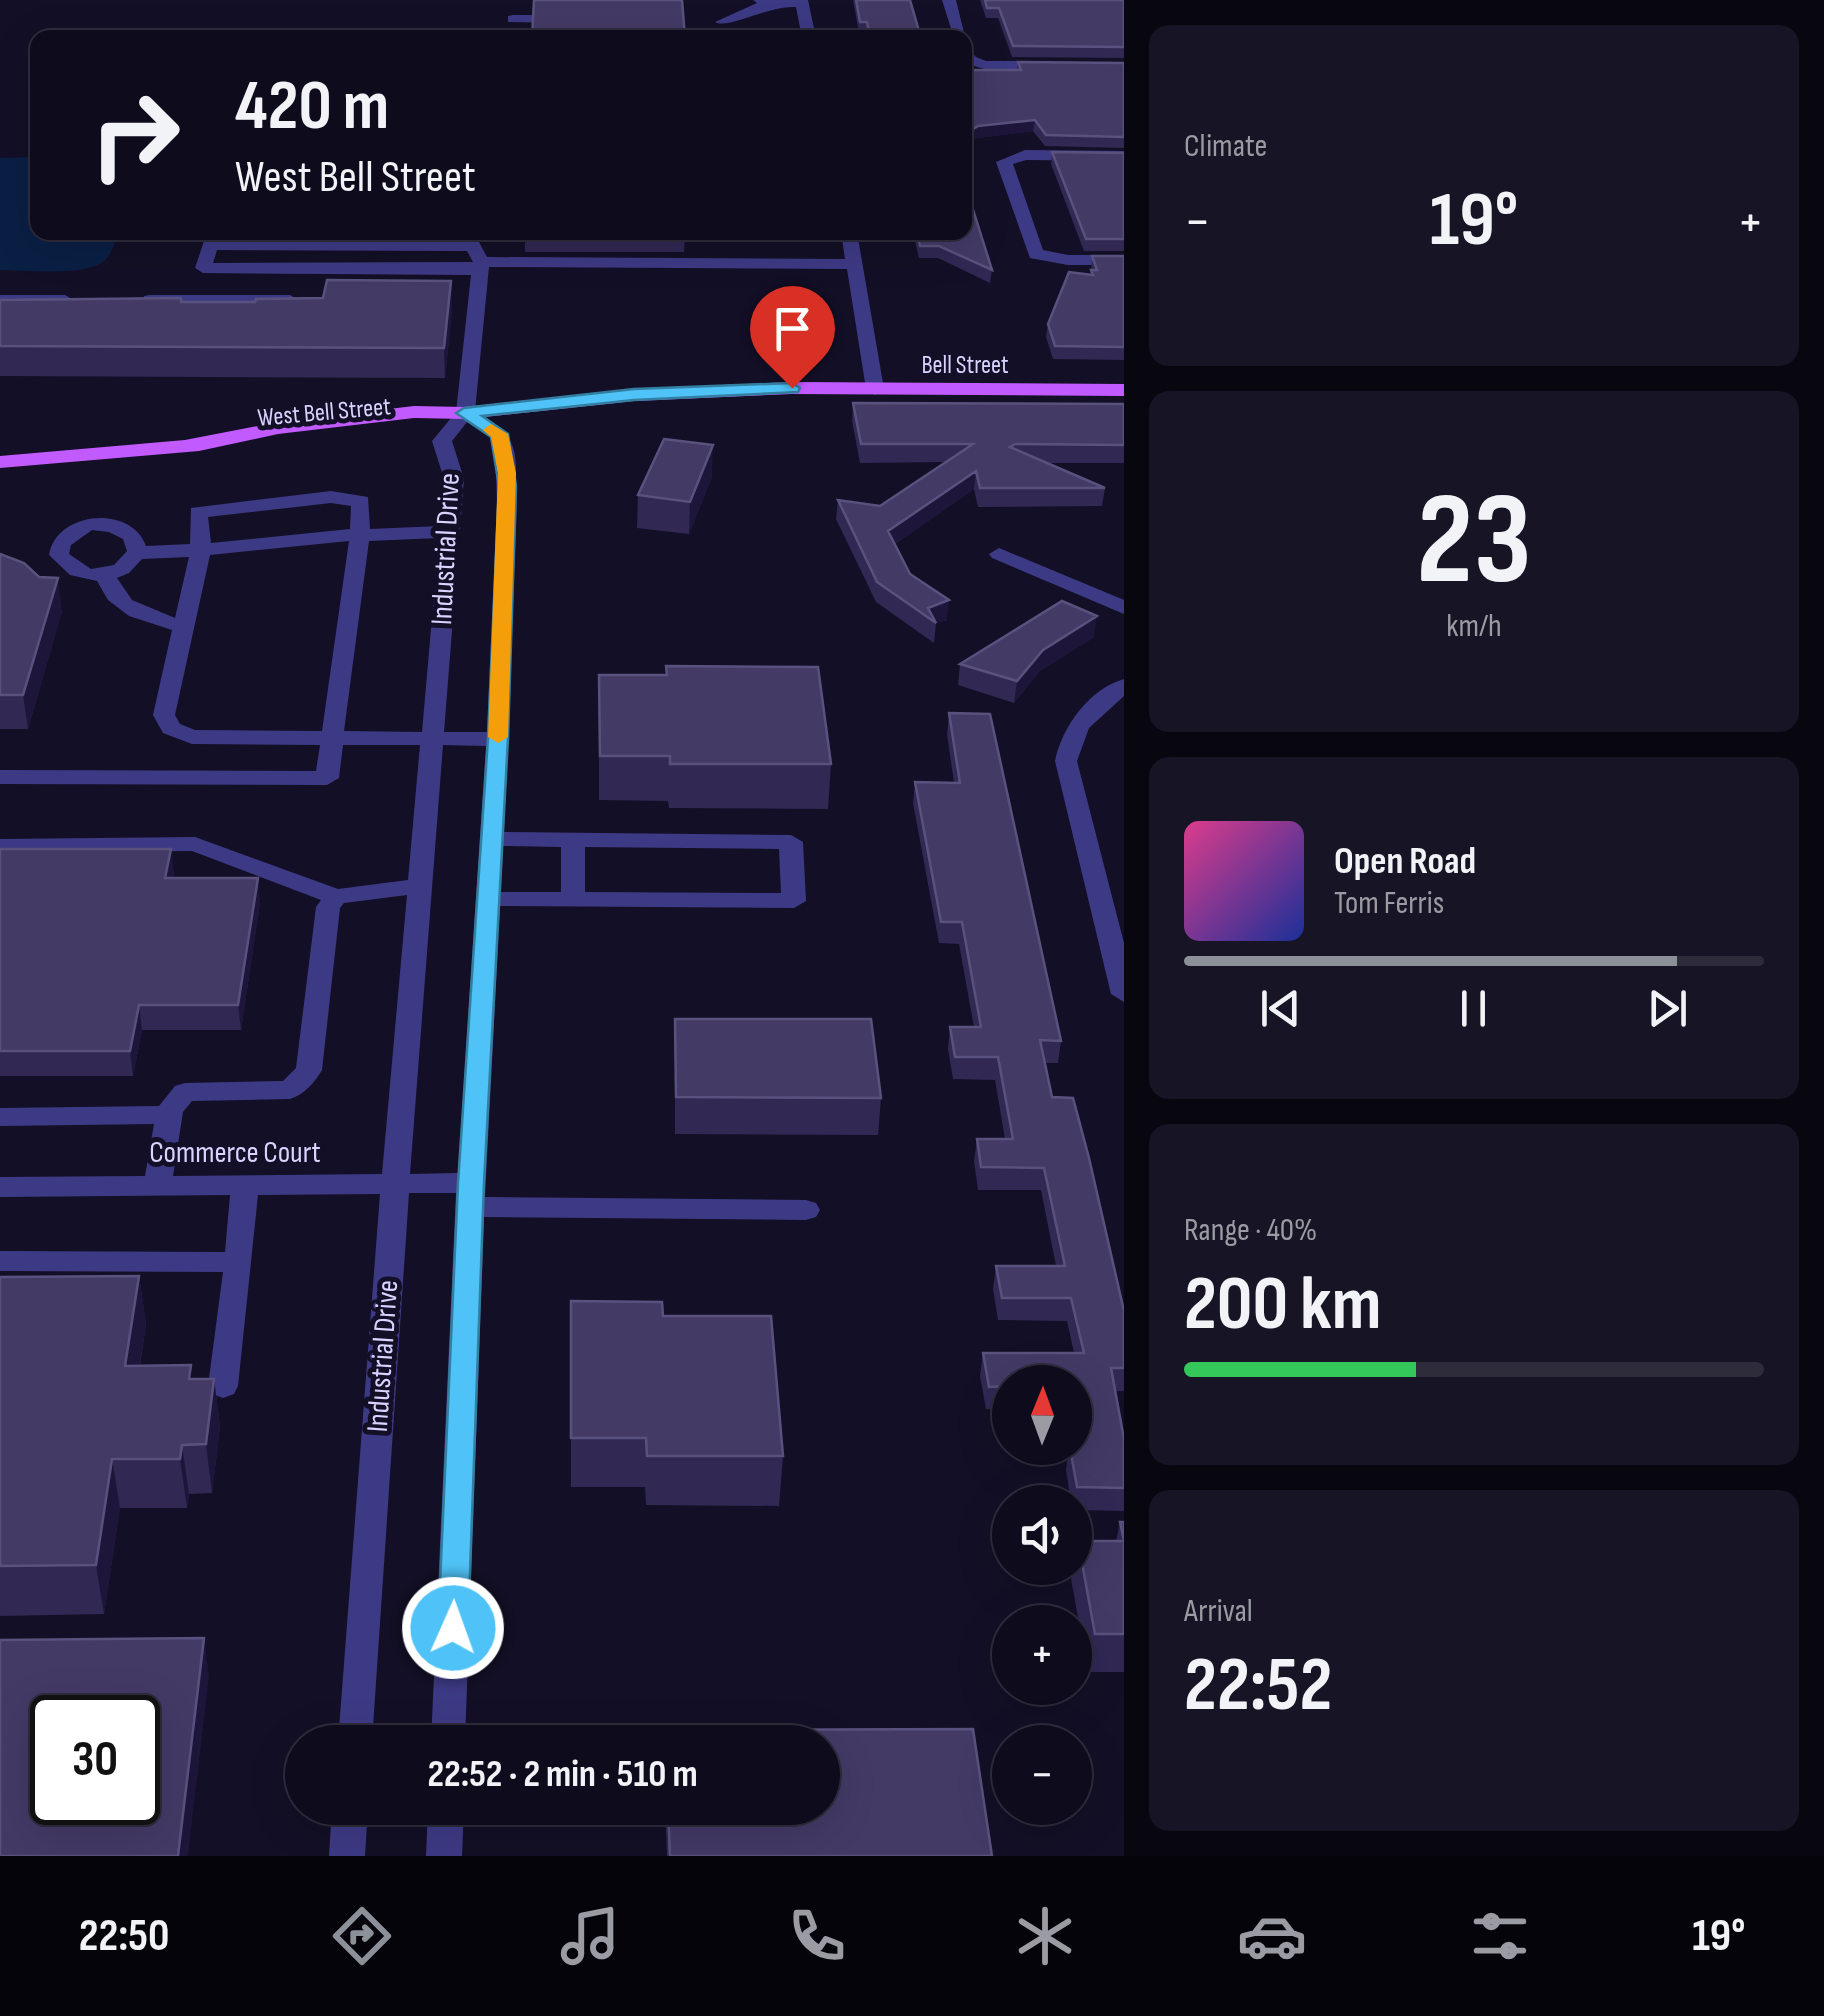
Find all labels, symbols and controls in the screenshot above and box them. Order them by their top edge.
text: 420 m [235,65,389,149]
icon: right [70,70,200,200]
text: Climate [1184,127,1267,166]
text: West Bell Street [235,150,476,205]
text: 19° [1430,176,1518,267]
text: − [1184,189,1211,256]
text: + [1737,189,1764,256]
pin [750,286,835,389]
icon: arrive [765,301,820,356]
street label: Bell Street [921,350,1009,381]
street label: West Bell Street [256,391,392,434]
text: 23 [1416,464,1532,620]
street label: Industrial Drive [424,472,468,626]
text: km/h [1446,607,1502,646]
text: Open Road [1334,839,1476,884]
text: Tom Ferris [1334,884,1444,923]
icon: previous [1253,981,1308,1036]
icon: pause [1446,981,1501,1036]
icon: next [1640,981,1695,1036]
street label: Commerce Court [149,1135,321,1171]
text: Range · 40% [1184,1211,1317,1250]
text: 200 km [1184,1260,1381,1351]
street label: Industrial Drive [360,1279,406,1433]
north arrow [992,1365,1092,1465]
map controls [992,1365,1092,1825]
button: sound [992,1485,1092,1585]
position arrow [401,1576,505,1680]
text: Arrival [1184,1592,1253,1631]
button: + [992,1605,1092,1705]
text: 22:52 [1184,1641,1332,1732]
speed limit sign: 30 [30,1695,160,1825]
button: − [992,1725,1092,1825]
text: 22:52 · 2 min · 510 m [427,1752,698,1797]
icon: directions [327,1901,397,1971]
icon: music [555,1901,625,1971]
icon: phone [782,1901,852,1971]
icon: climate [1010,1901,1080,1971]
icon: car [1237,1901,1307,1971]
icon: filters [1465,1901,1535,1971]
text: 22:50 [79,1909,169,1964]
text: 19° [1692,1909,1745,1964]

